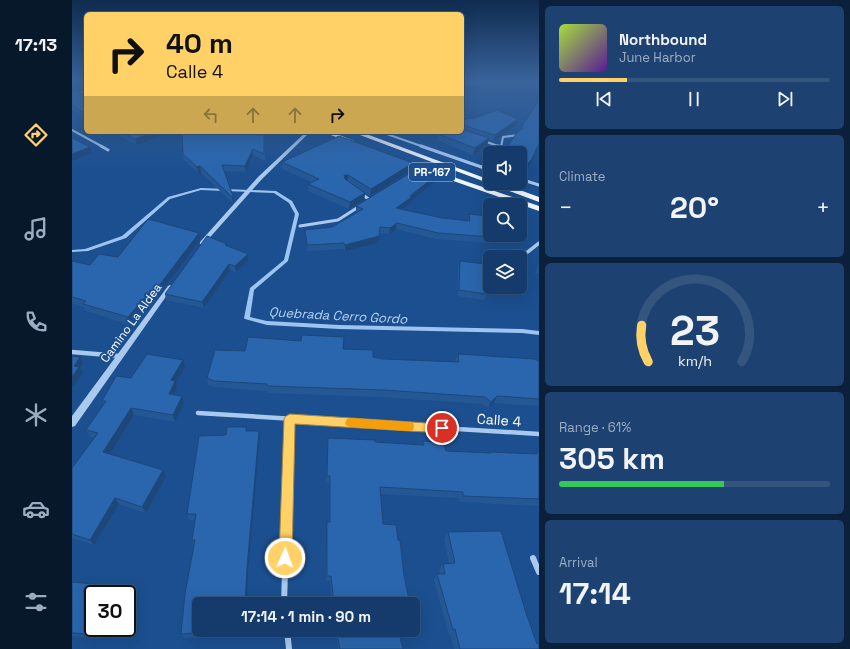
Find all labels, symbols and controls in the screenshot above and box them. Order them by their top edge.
text: 40 m [166,25,233,61]
icon: right [100,28,152,80]
text: Northbound [619,30,707,49]
text: 17:13 [15,33,57,56]
text: June Harbor [619,49,696,66]
text: Calle 4 [166,60,223,83]
icon: previous [593,88,615,110]
icon: pause [683,88,705,110]
icon: next [774,88,796,110]
icon: left [200,104,222,126]
icon: ahead [242,104,264,126]
icon: ahead [284,104,306,126]
icon: right [326,104,348,126]
icon: directions [22,121,50,149]
map controls [483,146,527,294]
button: sound [483,146,527,190]
road number: PR-167 [409,163,455,181]
text: Climate [559,168,605,185]
text: 20° [670,188,719,227]
text: − [559,193,573,221]
text: + [816,193,830,221]
button: search [483,198,527,242]
icon: music [22,215,50,243]
button: layers [483,250,527,294]
street label: Camino La Aldea [97,280,165,366]
water label: Quebrada Cerro Gordo [268,303,409,328]
text: 23 [670,304,720,357]
icon: phone [22,308,50,336]
text: km/h [677,352,712,370]
icon: climate [22,401,50,429]
street label: Calle 4 [476,409,522,431]
pin [425,411,459,445]
icon: arrive [431,417,453,439]
text: Range · 61% [559,419,631,436]
text: 305 km [559,439,665,478]
icon: car [22,495,50,523]
position arrow [264,537,306,579]
text: Arrival [559,554,598,571]
text: 17:14 [559,574,631,613]
speed limit sign: 30 [84,585,136,637]
icon: filters [22,588,50,616]
text: 17:14 · 1 min · 90 m [241,607,371,626]

